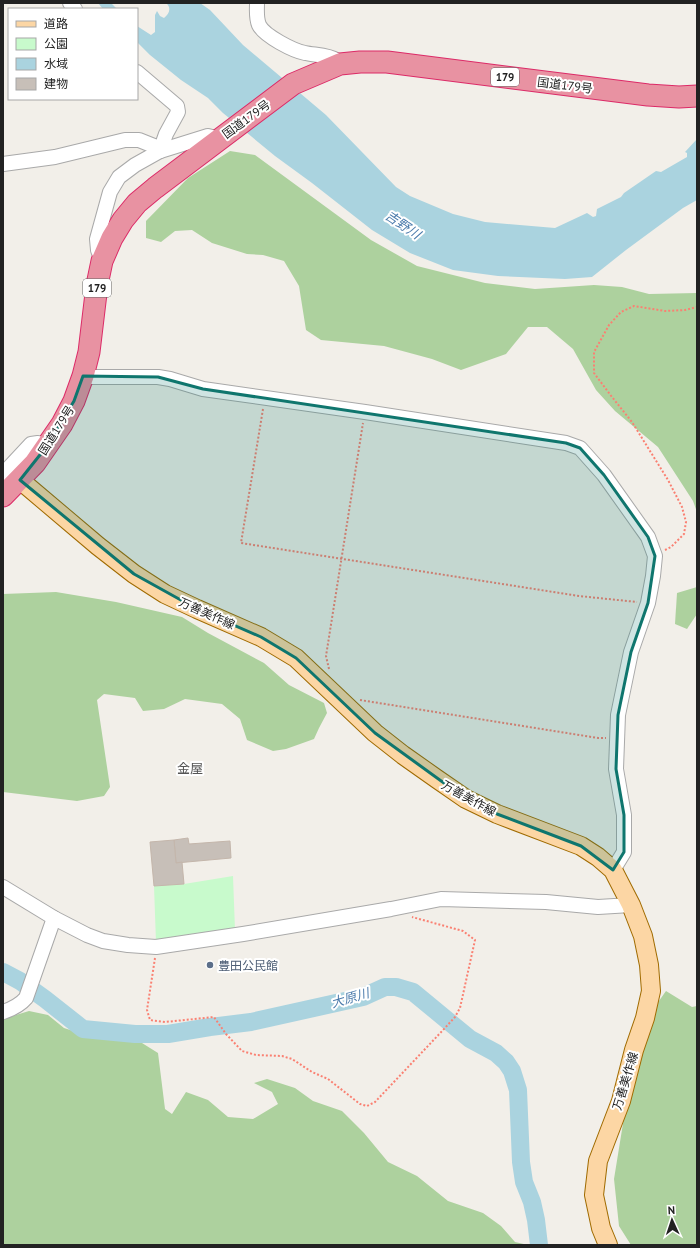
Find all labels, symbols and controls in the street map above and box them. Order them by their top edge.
legend [8,8,138,100]
text: 道路 [44,16,68,31]
text: 公園 [44,36,68,51]
text: 水域 [44,56,68,71]
road number: 179 [491,68,519,86]
street label: 国道179号 [536,74,594,96]
text: 建物 [44,76,68,91]
street label: 国道179号 [219,97,273,141]
water label: 吉野川 [382,207,426,244]
road number: 179 [83,279,111,297]
street label: 国道179号 [35,402,77,458]
street label: 万善美作線 [177,594,237,632]
district label: 金屋 [177,760,203,777]
street label: 万善美作線 [439,777,499,819]
place label: 豊田公民館 [218,958,278,973]
marker: 豊田公民館 [205,960,215,970]
water label: 大原川 [329,984,373,1012]
street label: 万善美作線 [609,1050,641,1112]
north arrow [652,1200,692,1240]
text: N [667,1203,675,1217]

